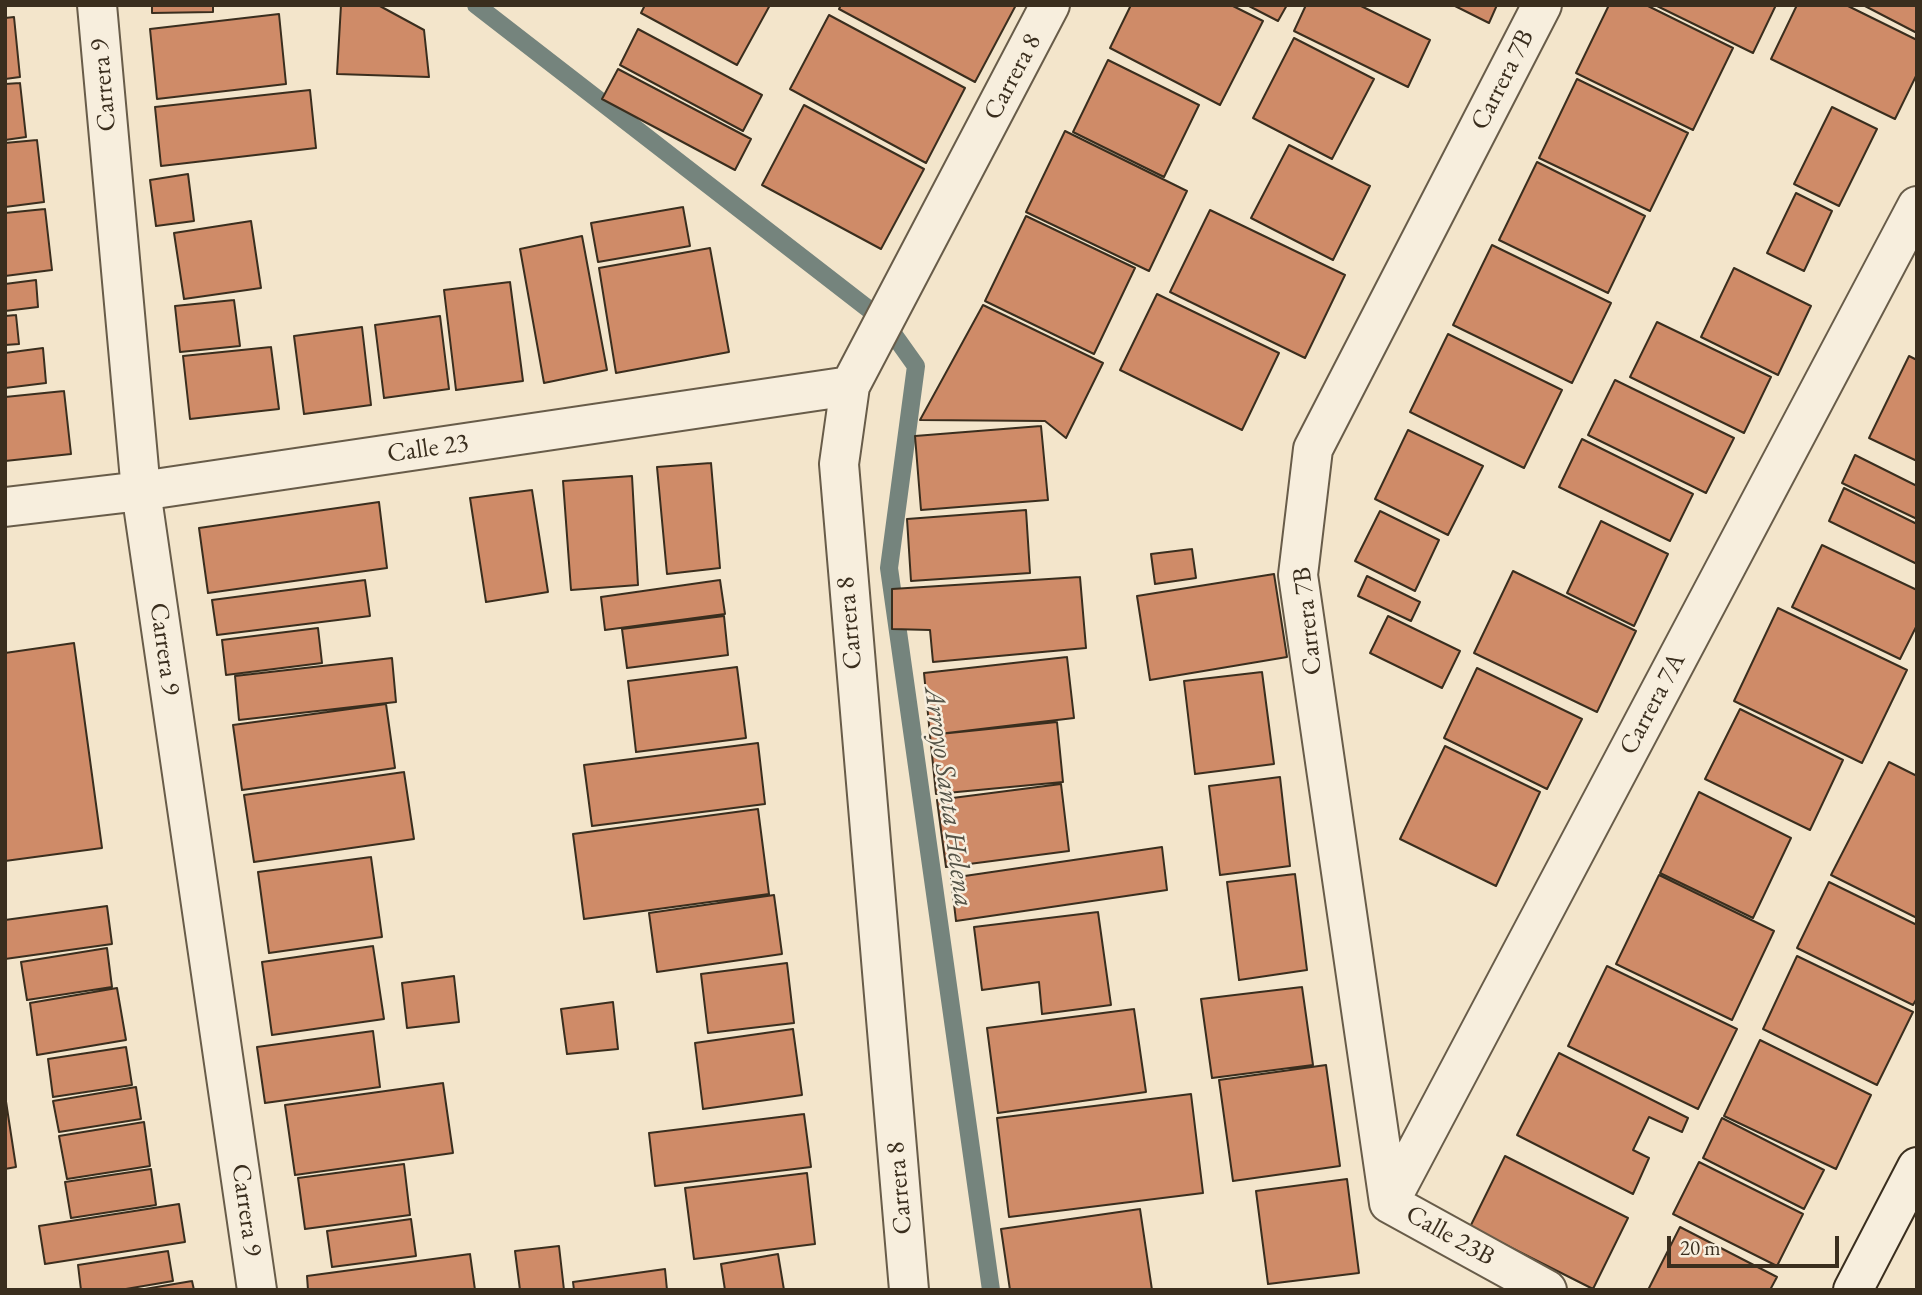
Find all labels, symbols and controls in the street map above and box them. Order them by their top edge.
street label: Carrera 7B [1465,25,1541,135]
street label: Carrera 8 [977,29,1049,125]
street label: Carrera 9 [84,37,124,133]
street label: Calle 23 [385,428,471,470]
street label: Carrera 7B [1287,565,1329,677]
street label: Carrera 8 [830,575,870,671]
street label: Carrera 9 [142,601,186,697]
street label: Carrera 7A [1613,648,1693,760]
water label: Arroyo Santa Helena [916,685,980,909]
street label: Carrera 8 [880,1140,920,1236]
street label: Carrera 9 [224,1162,268,1258]
street label: Calle 23B [1400,1199,1500,1273]
scale bar [1670,1222,1842,1266]
text: 20 m [1680,1234,1721,1261]

